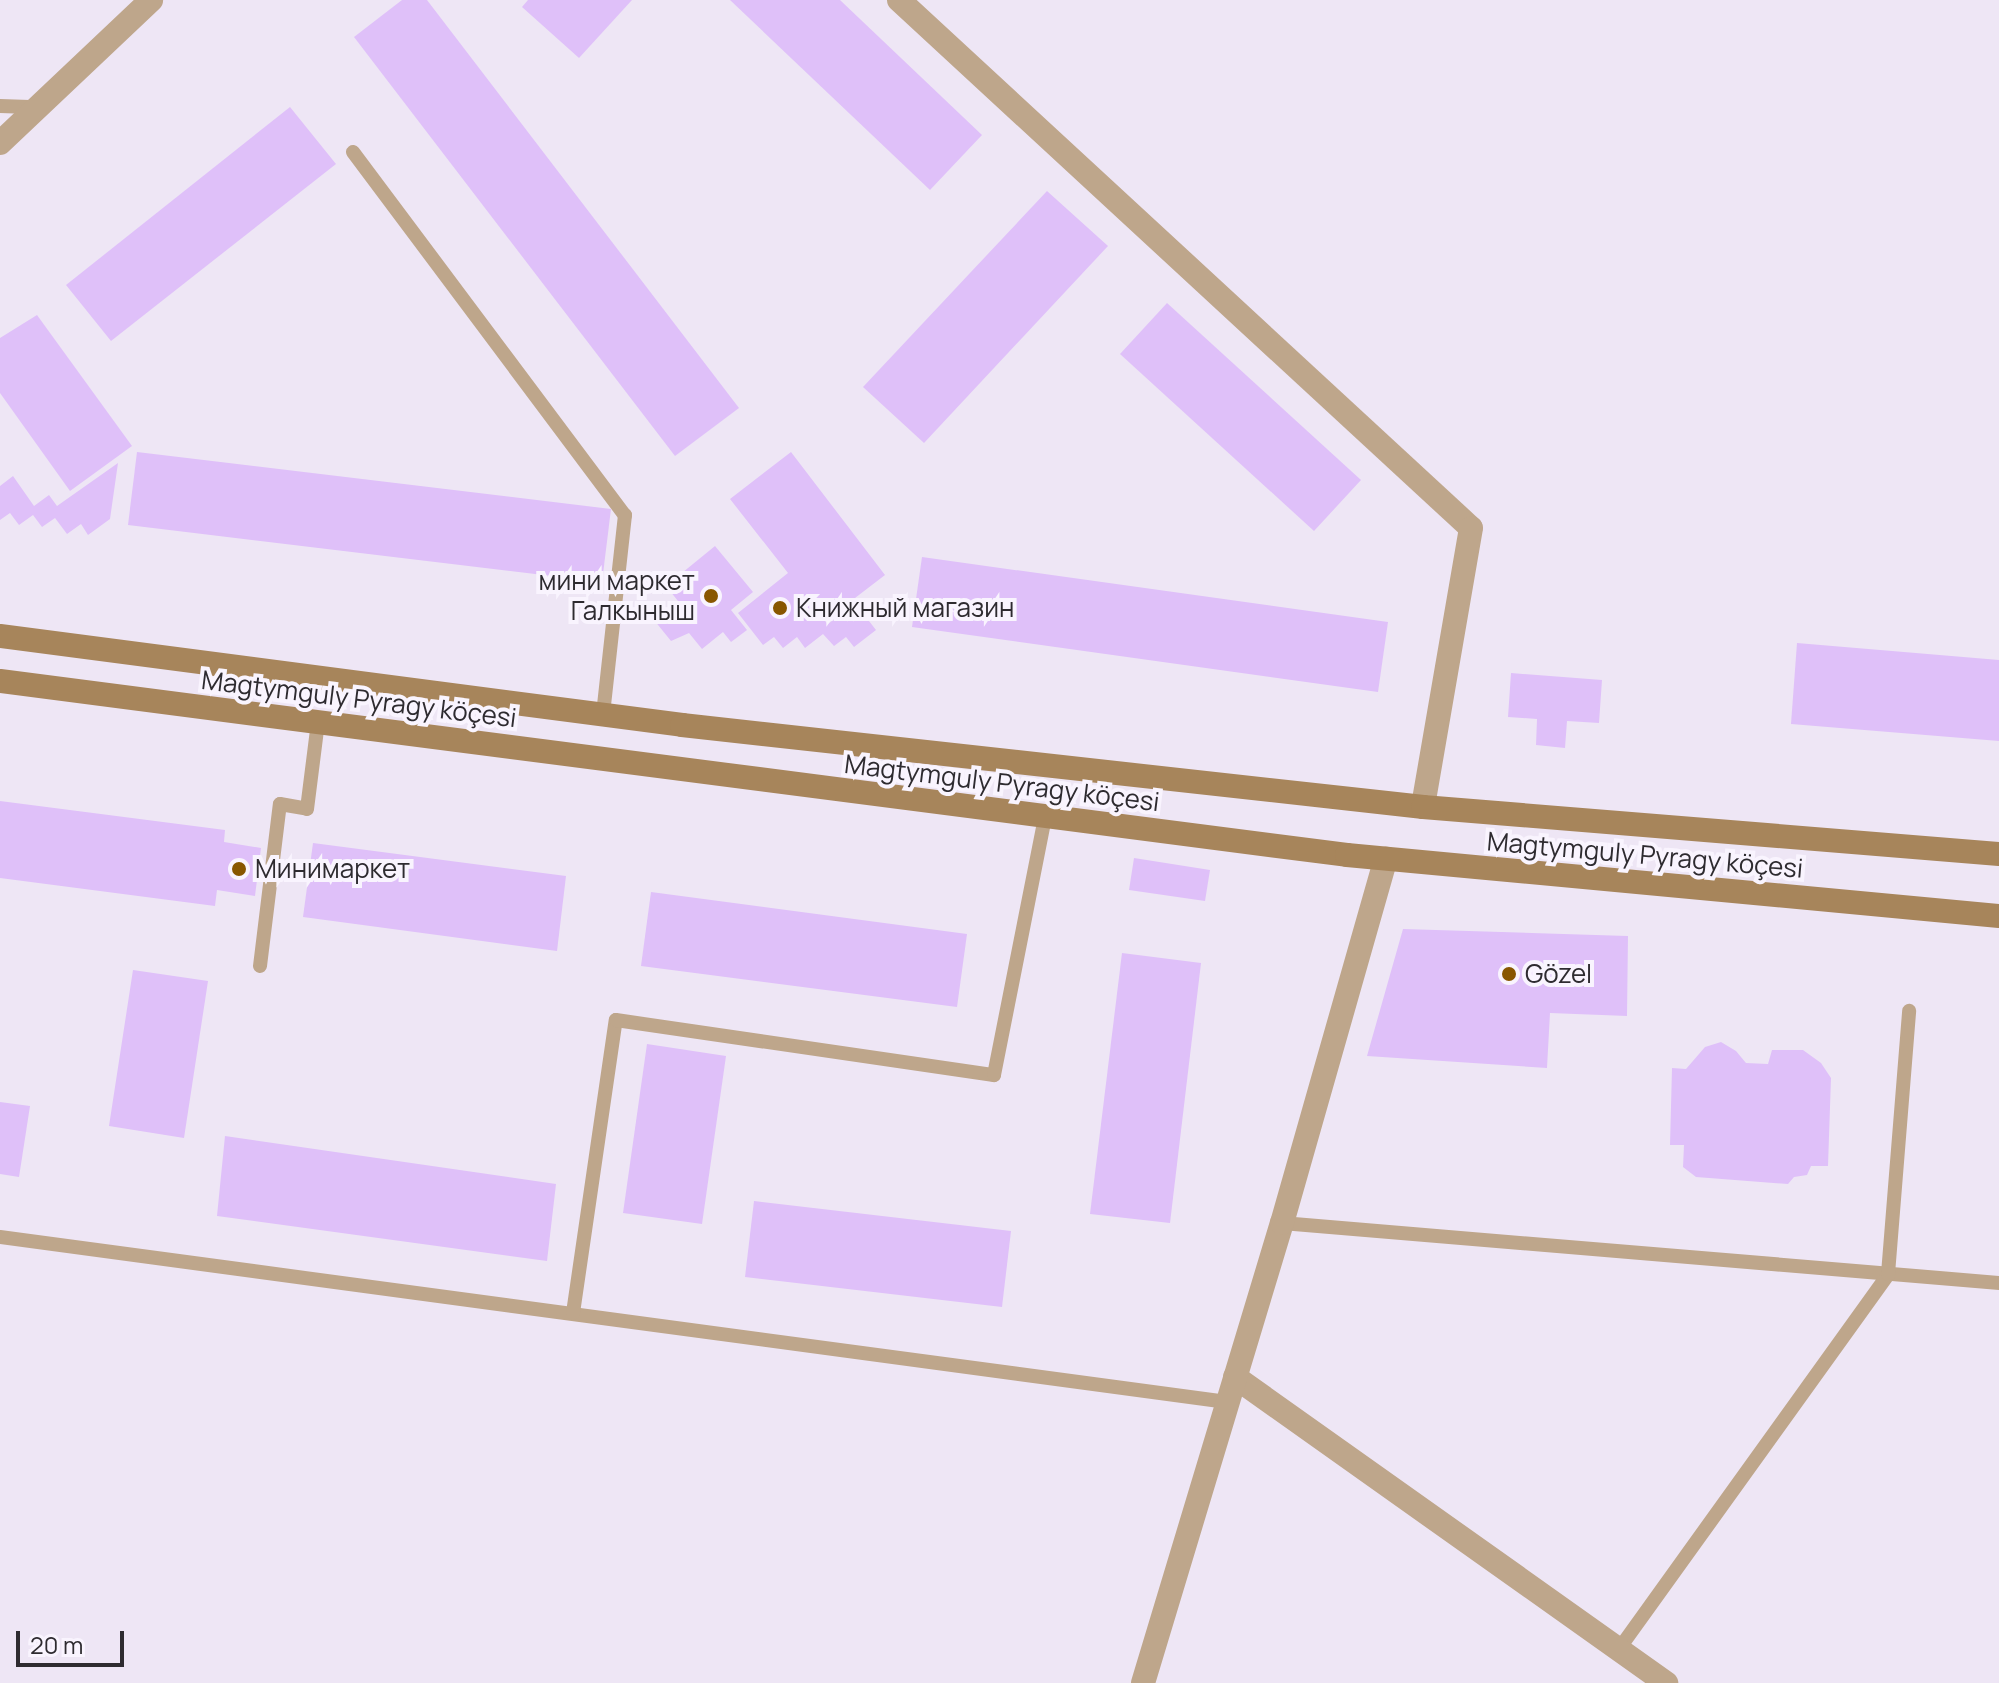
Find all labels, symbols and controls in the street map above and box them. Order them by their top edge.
place label: мини маркет Галкыныш [538,565,695,626]
marker: мини маркет Галкыныш [702,587,720,605]
place label: Книжный магазин [796,592,1014,624]
marker: Книжный магазин [771,599,789,617]
street label: Magtymguly Pyragy köçesi [200,664,518,734]
street label: Magtymguly Pyragy köçesi [843,748,1161,818]
street label: Magtymguly Pyragy köçesi [1486,826,1804,884]
place label: Минимаркет [255,853,410,885]
marker: Минимаркет [230,860,248,878]
place label: Gözel [1525,958,1592,990]
marker: Gözel [1500,965,1518,983]
scale bar [20,1615,128,1665]
text: 20 m [30,1628,83,1661]

